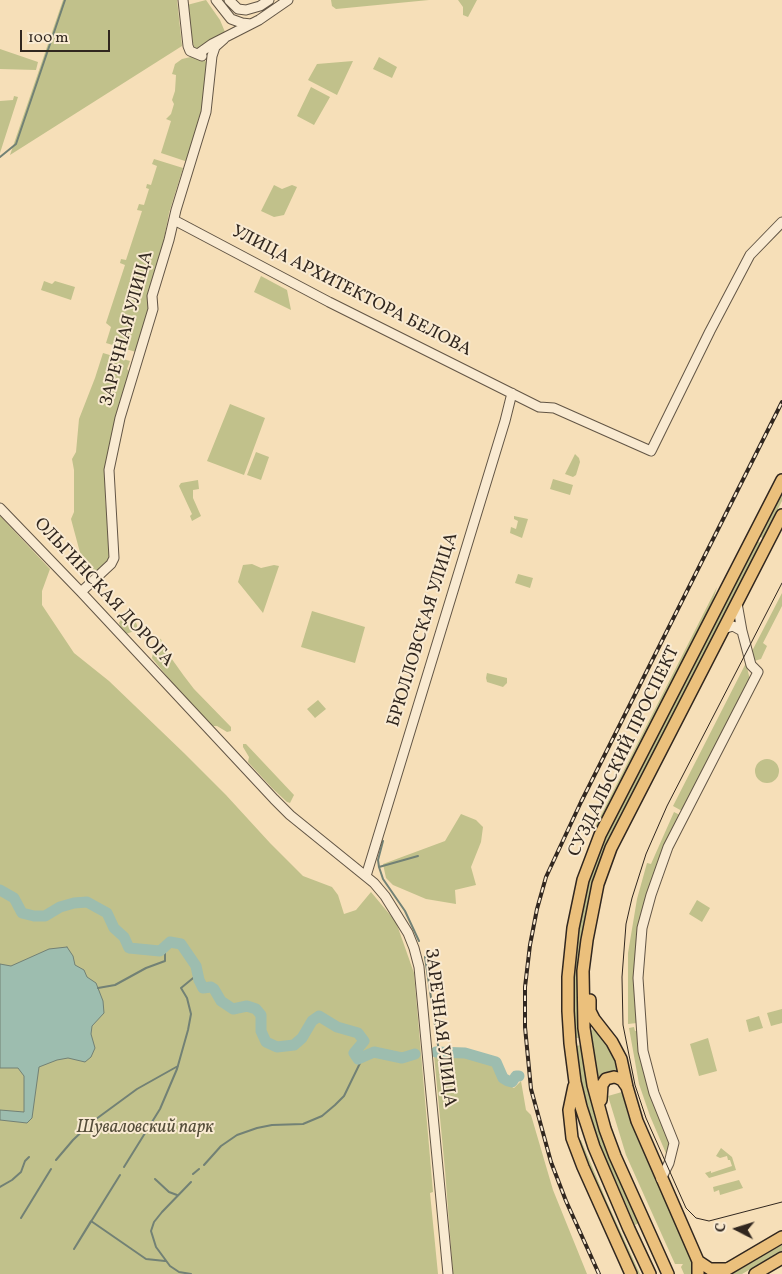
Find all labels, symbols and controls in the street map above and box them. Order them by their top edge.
scale bar [22,20,112,52]
text: 100 m [28,28,68,49]
street label: УЛИЦА АРХИТЕКТОРА БЕЛОВА [227,222,475,362]
street label: ЗАРЕЧНАЯ УЛИЦА [97,249,159,409]
street label: ОЛЬГИНСКАЯ ДОРОГА [28,514,178,672]
street label: БРЮЛЛОВСКАЯ УЛИЦА [384,530,464,730]
street label: СУЗДАЛЬСКИЙ ПРОСПЕКТ [565,643,685,861]
street label: ЗАРЕЧНАЯ УЛИЦА [419,947,459,1109]
park label: Шуваловский парк [76,1118,214,1140]
north arrow [712,1204,762,1254]
text: С [712,1222,731,1233]

